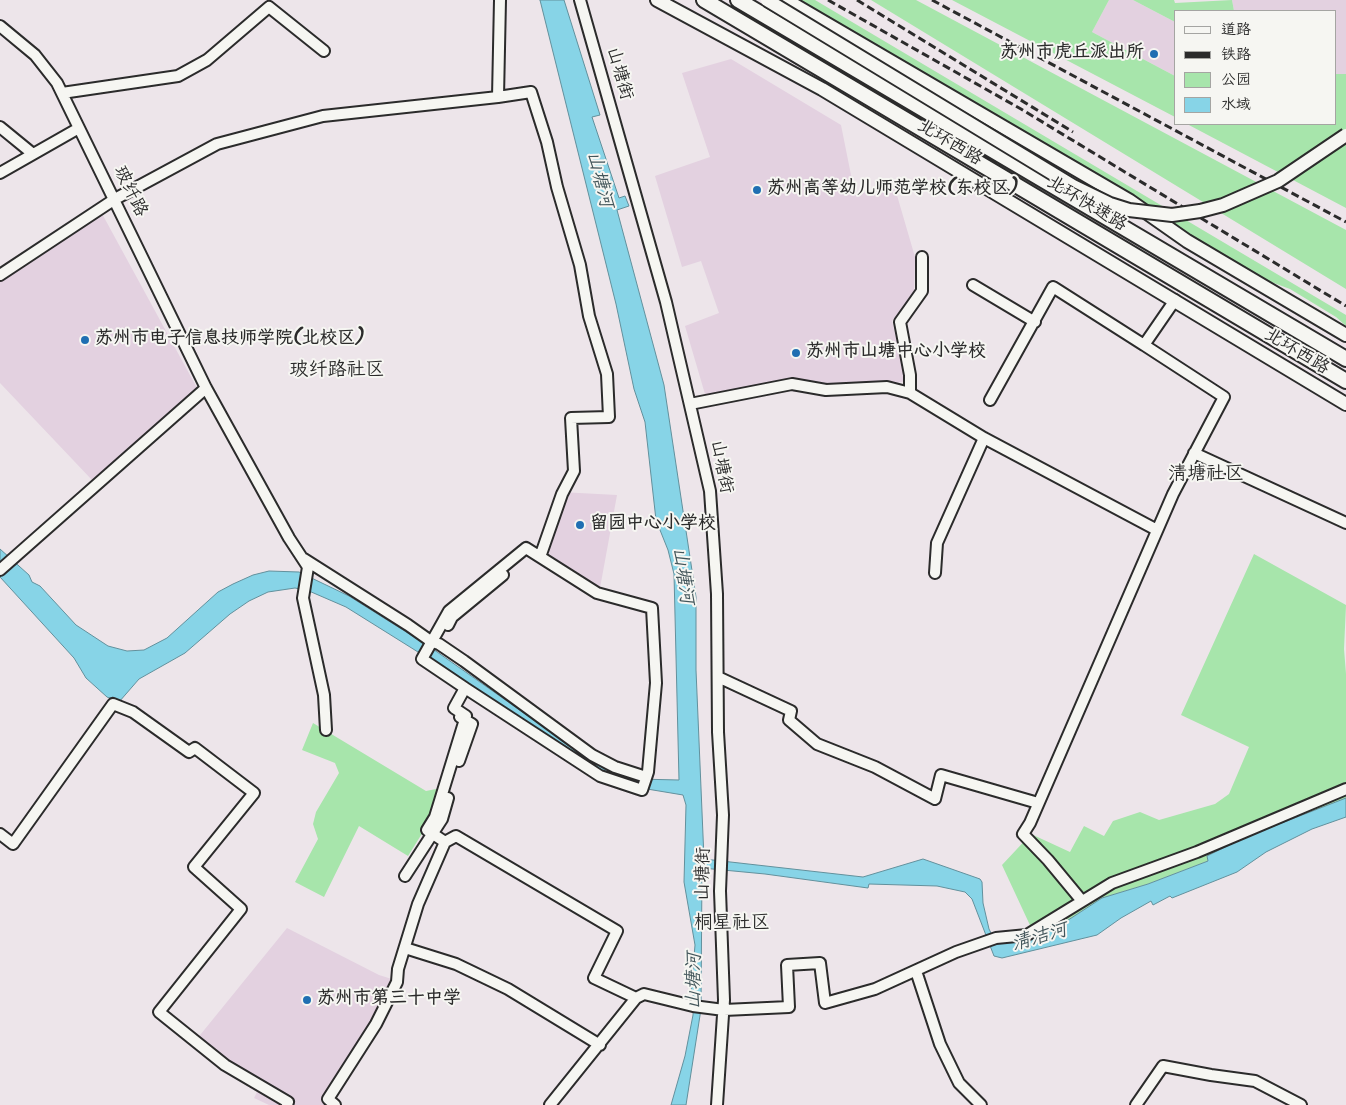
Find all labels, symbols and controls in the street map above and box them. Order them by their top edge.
legend [1174,10,1336,125]
text: 道路 [1221,18,1251,42]
place label: 苏州市虎丘派出所 [1000,43,1144,65]
text: 铁路 [1221,43,1251,67]
street label: 山塘街 [600,45,636,103]
marker: 苏州市虎丘派出所 [1148,48,1160,60]
text: 公园 [1221,68,1251,92]
text: 水域 [1221,93,1251,117]
street label: 北环西路 [913,116,985,172]
water label: 山塘河 [580,150,616,210]
street label: 玻纤路 [107,163,151,221]
street label: 北环快速路 [1042,173,1130,237]
place label: 苏州高等幼儿师范学校(东校区) [767,179,1019,201]
marker: 苏州高等幼儿师范学校(东校区) [751,184,763,196]
street label: 北环西路 [1260,325,1332,381]
place label: 苏州市电子信息技师学院(北校区) [95,329,365,351]
marker: 苏州市电子信息技师学院(北校区) [79,334,91,346]
place label: 苏州市山塘中心小学校 [806,342,986,364]
marker: 苏州市山塘中心小学校 [790,347,802,359]
district label: 玻纤路社区 [290,361,384,383]
street label: 山塘街 [704,438,736,496]
district label: 清塘社区 [1168,465,1244,487]
place label: 留园中心小学校 [590,514,716,536]
marker: 留园中心小学校 [574,519,586,531]
water label: 山塘河 [666,546,696,606]
street label: 山塘街 [694,847,716,901]
district label: 桐星社区 [694,914,770,936]
water label: 清洁河 [1009,920,1071,958]
water label: 山塘河 [684,952,708,1010]
place label: 苏州市第三十中学 [317,989,461,1011]
marker: 苏州市第三十中学 [301,994,313,1006]

